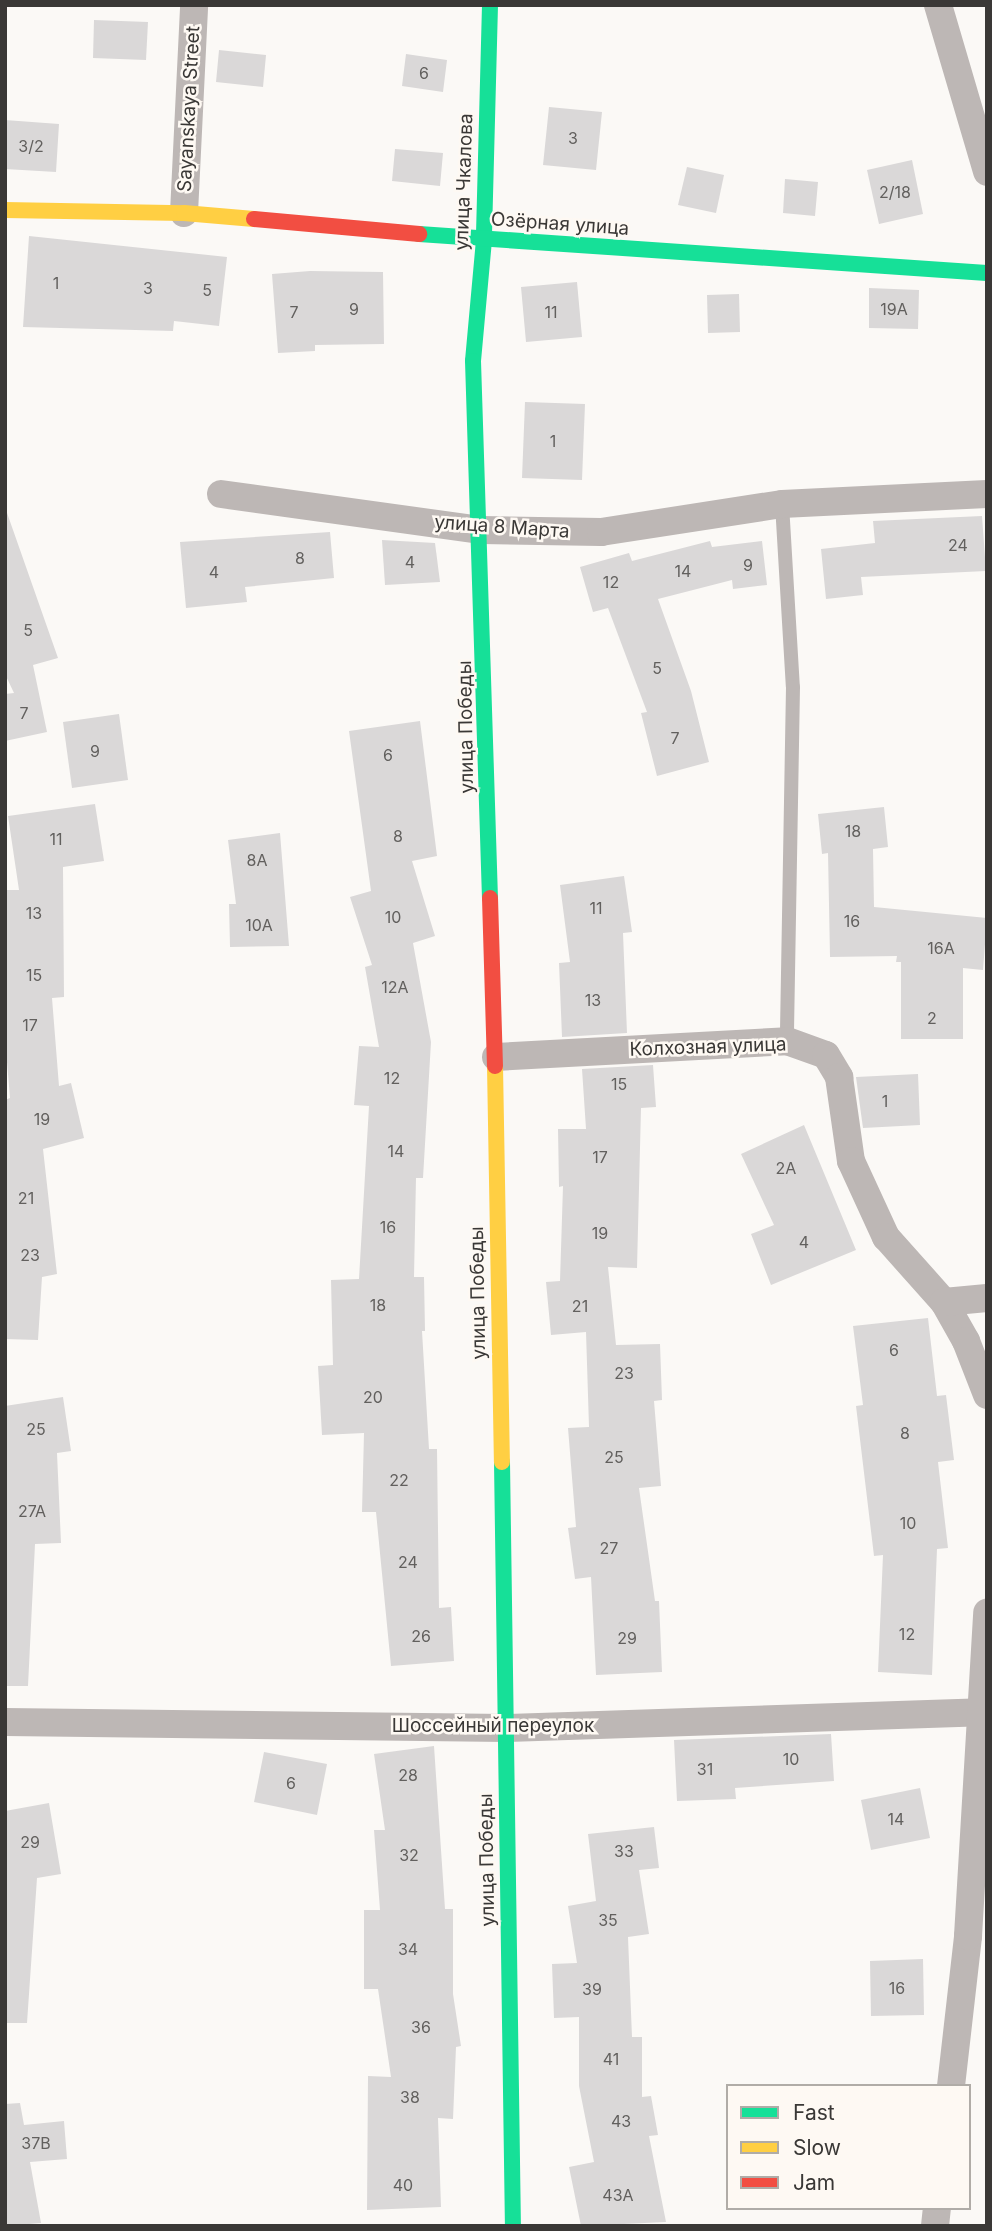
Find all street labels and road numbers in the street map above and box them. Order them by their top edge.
street label: Sayanskaya Street [173,25,205,193]
street label: улица Чкалова [450,113,478,251]
street label: Озёрная улица [490,208,630,240]
street label: улица 8 Марта [434,511,570,543]
street label: улица Победы [453,660,479,794]
street label: Колхозная улица [629,1033,787,1061]
street label: улица Победы [465,1226,491,1360]
street label: Шоссейный переулок [392,1715,594,1737]
street label: улица Победы [474,1793,500,1927]

